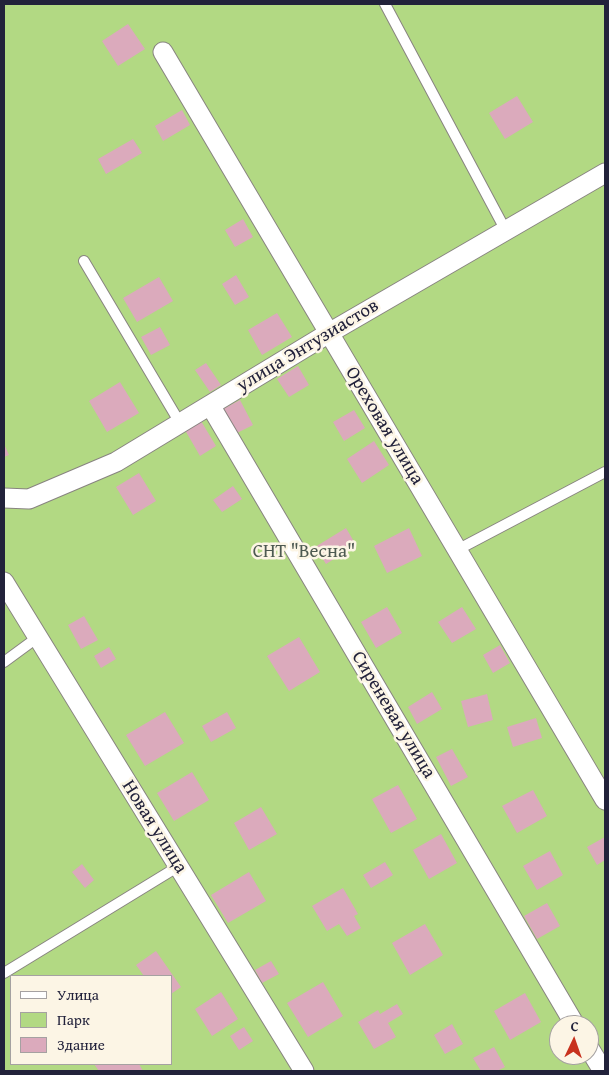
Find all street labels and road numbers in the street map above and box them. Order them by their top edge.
street label: улица Энтузиастов [233,295,383,397]
street label: Ореховая улица [340,363,428,489]
street label: Сиреневая улица [346,647,440,783]
street label: Новая улица [116,776,192,878]

